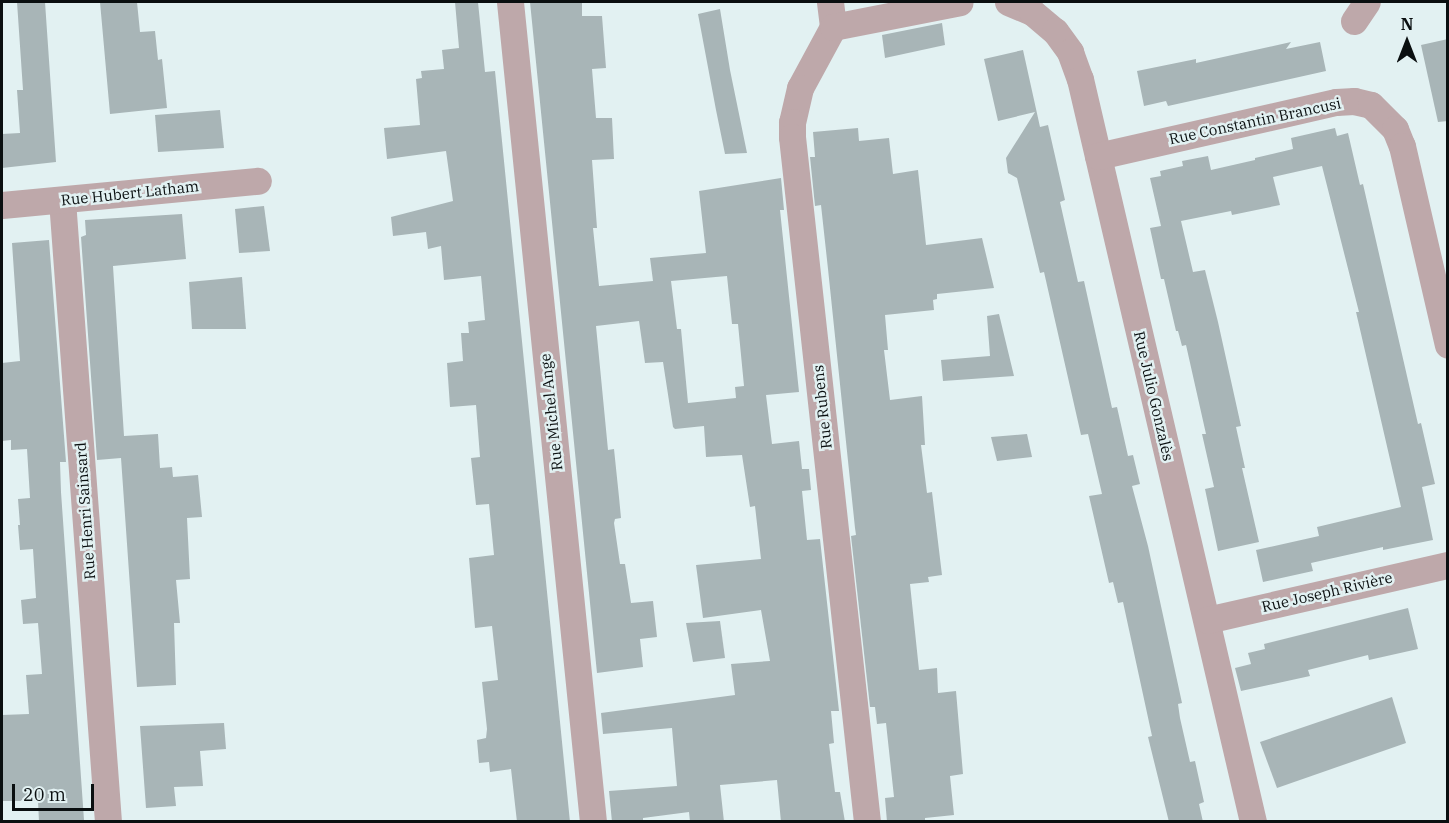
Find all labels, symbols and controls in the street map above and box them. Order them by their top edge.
north arrow [1377,12,1437,72]
text: N [1401,14,1413,34]
street label: Rue Constantin Brancusi [1167,94,1343,148]
street label: Rue Hubert Latham [60,177,200,209]
street label: Rue Julio Gonzalès [1130,329,1178,463]
street label: Rue Michel Ange [536,353,566,471]
street label: Rue Rubens [809,364,835,450]
street label: Rue Henri Sainsard [71,442,99,580]
street label: Rue Joseph Rivière [1260,568,1394,616]
scale bar [15,772,98,810]
text: 20 m [23,783,66,806]

